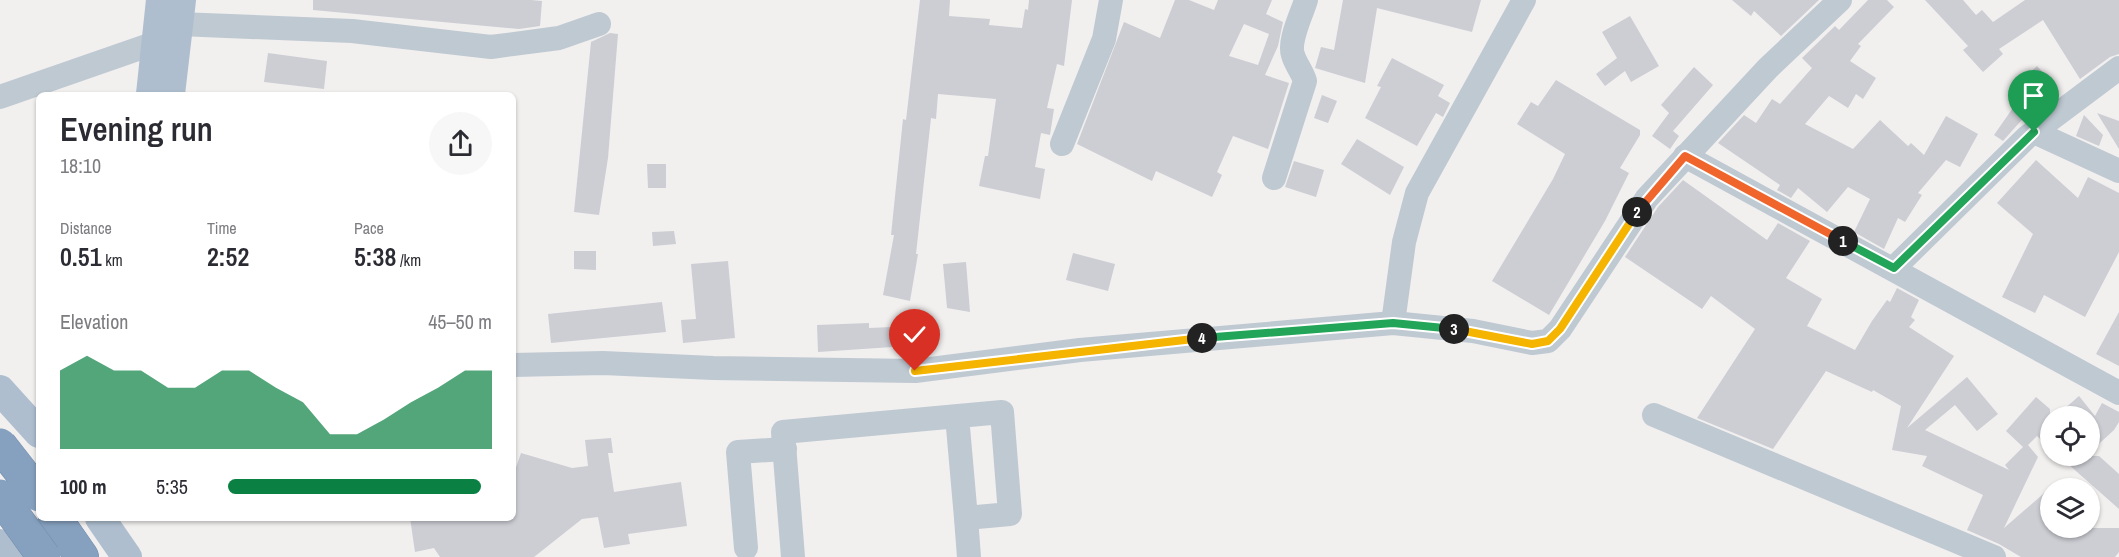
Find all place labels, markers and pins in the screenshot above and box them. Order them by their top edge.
pin [2008,70,2059,132]
pin: 2 [1622,197,1652,227]
pin: 1 [1828,226,1858,256]
pin [889,309,940,371]
pin: 3 [1439,314,1469,344]
pin: 4 [1187,323,1217,353]

